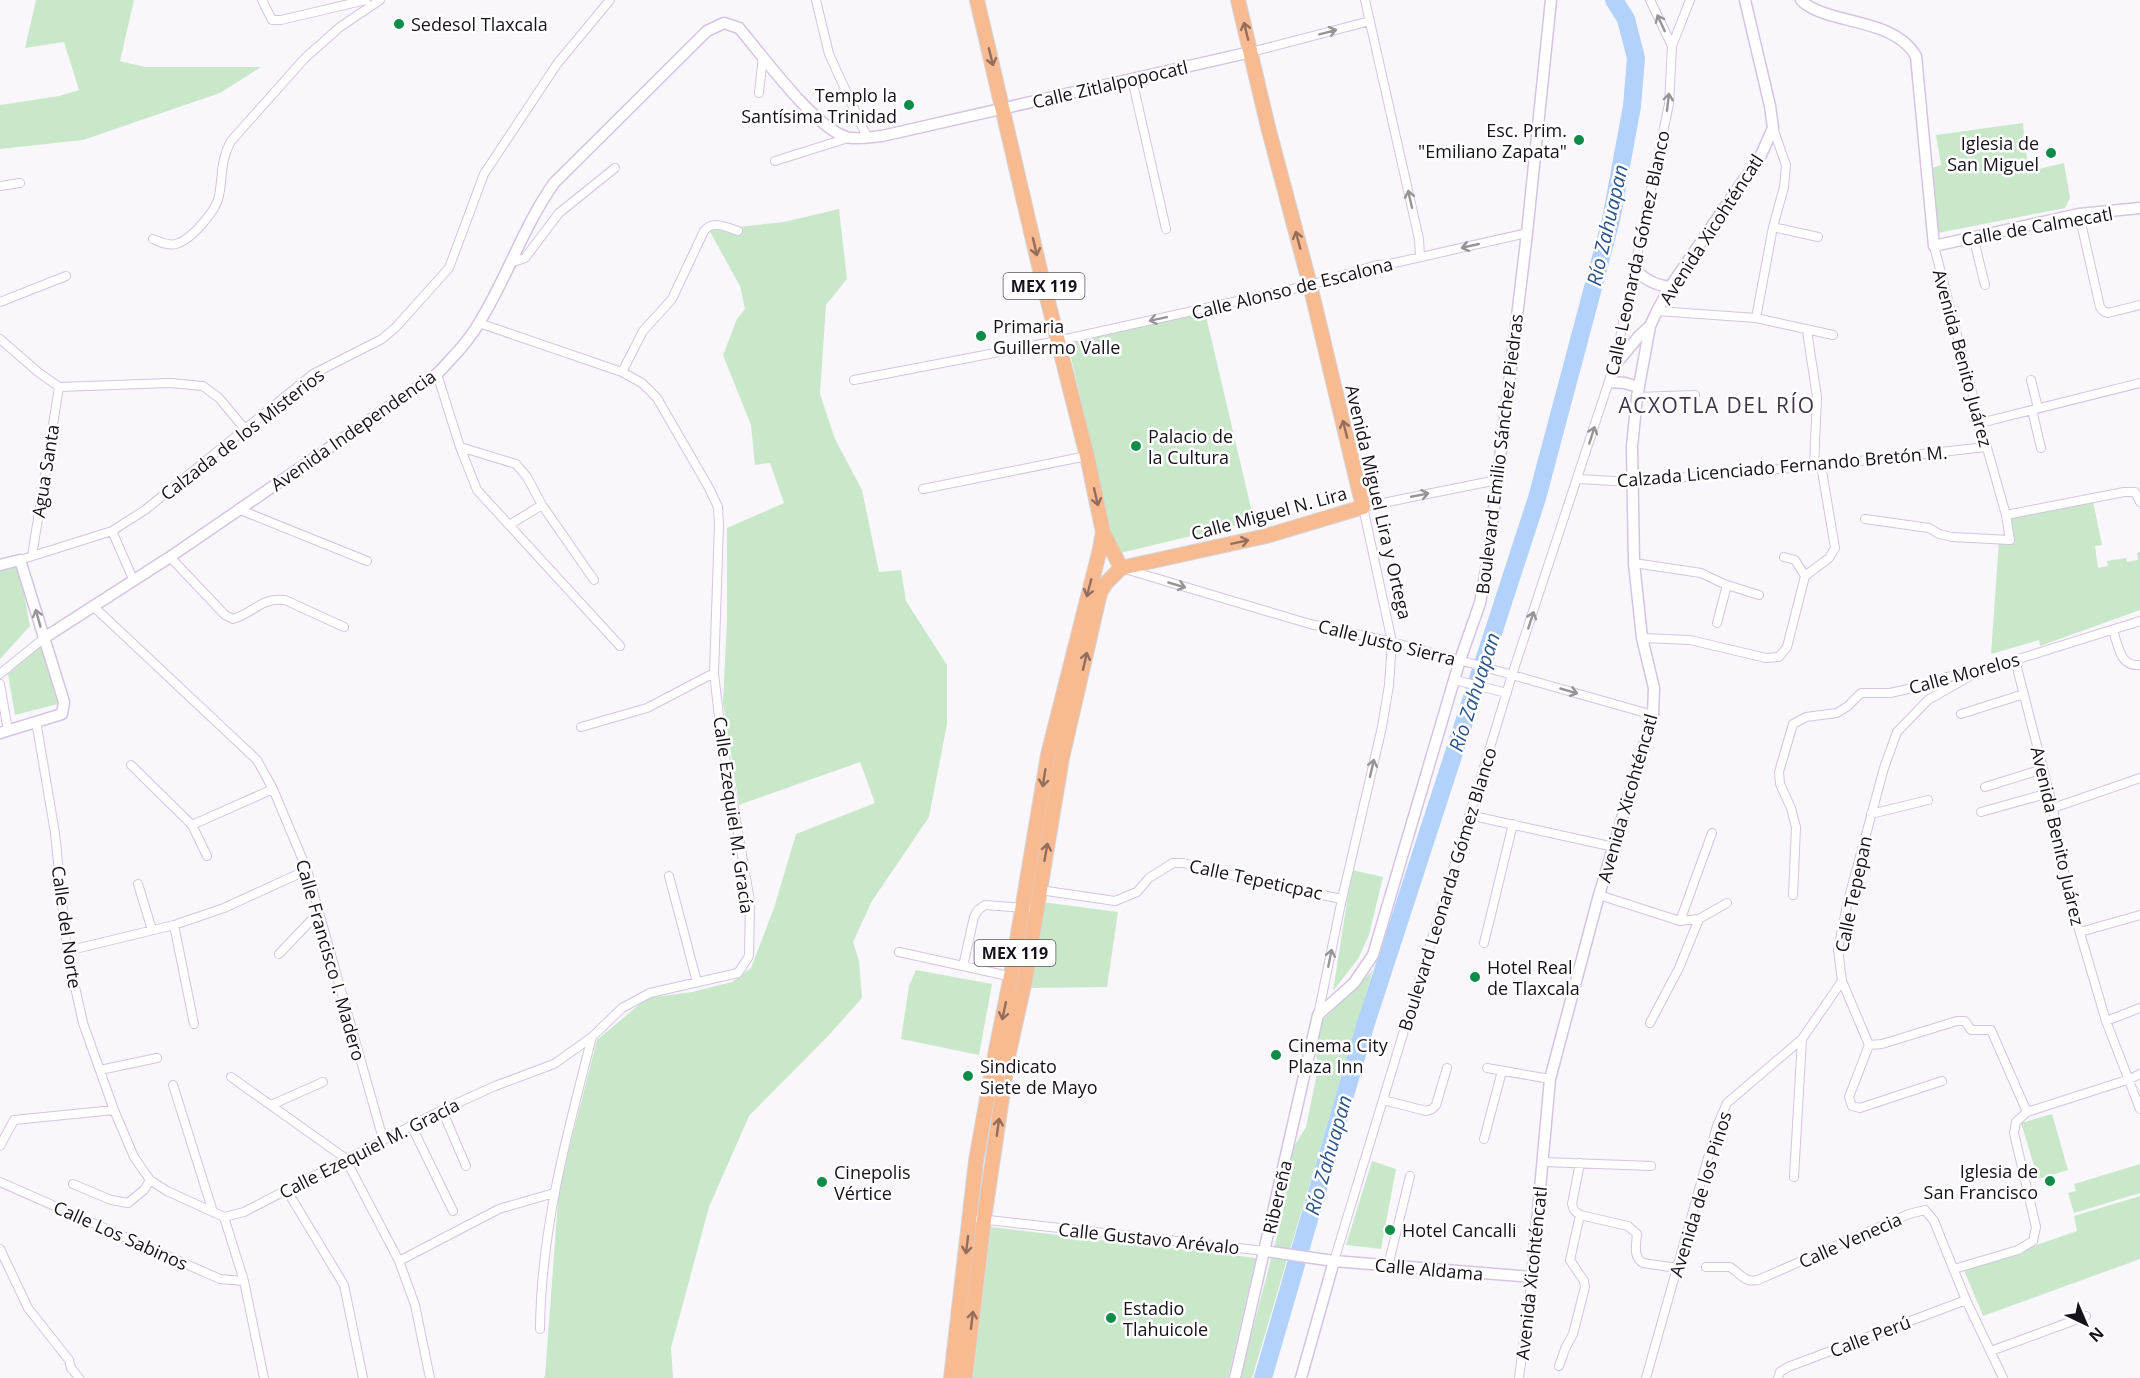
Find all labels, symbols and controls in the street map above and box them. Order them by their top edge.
place label: Sedesol Tlaxcala [411,12,548,36]
one-way arrow [1654,14,1666,32]
marker: Sedesol Tlaxcala [392,17,406,31]
one-way arrow [1239,21,1251,40]
one-way arrow [1318,25,1337,37]
one-way arrow [985,47,997,66]
street label: Calle Zitlalpopocatl [1030,54,1190,114]
place label: Templo la Santísima Trinidad [741,83,897,128]
one-way arrow [1663,92,1674,112]
marker: Templo la Santísima Trinidad [902,98,916,112]
place label: Esc. Prim. "Emiliano Zapata" [1418,118,1567,163]
street label: Calle Leonarda Gómez Blanco [1599,128,1675,378]
place label: Iglesia de San Miguel [1947,131,2039,176]
marker: Esc. Prim. "Emiliano Zapata" [1572,133,1586,147]
marker: Iglesia de San Miguel [2044,146,2058,160]
street label: Avenida Xicohténcatl [1653,149,1769,309]
water label: Río Zahuapan [1580,162,1634,288]
one-way arrow [1404,190,1415,209]
street label: Calle de Calmecatl [1959,201,2115,251]
one-way arrow [1292,231,1303,250]
one-way arrow [1029,237,1041,256]
one-way arrow [1460,240,1479,252]
street label: Calle Alonso de Escalona [1189,251,1395,325]
street label: Avenida Benito Juárez [1928,267,1998,449]
road number: MEX 119 [1004,273,1084,299]
street label: Boulevard Emilio Sánchez Piedras [1470,312,1528,596]
place label: Primaria Guillermo Valle [993,314,1120,359]
one-way arrow [1148,314,1167,326]
marker: Primaria Guillermo Valle [974,329,988,343]
street label: Calzada de los Misterios [155,362,329,506]
street label: Avenida Independencia [266,364,440,496]
street label: Avenida Miguel Lira y Ortega [1340,382,1418,622]
district label: ACXOTLA DEL RÍO [1618,391,1816,419]
one-way arrow [1338,420,1350,439]
street label: Agua Santa [26,423,64,519]
place label: Palacio de la Cultura [1148,424,1233,469]
one-way arrow [1588,426,1599,445]
marker: Palacio de la Cultura [1129,439,1143,453]
street label: Calzada Licenciado Fernando Bretón M. [1616,440,1948,492]
street label: Calle Miguel N. Lira [1188,481,1350,545]
one-way arrow [1090,488,1102,507]
one-way arrow [1410,489,1430,500]
one-way arrow [1229,536,1249,547]
one-way arrow [1083,578,1095,597]
one-way arrow [1167,580,1186,591]
one-way arrow [32,608,43,627]
one-way arrow [1526,611,1537,630]
street label: Calle Justo Sierra [1316,613,1458,671]
water label: Río Zahuapan [1442,629,1506,755]
street label: Calle Morelos [1906,647,2022,699]
one-way arrow [1079,652,1091,671]
one-way arrow [1559,686,1578,697]
street label: Avenida Xicohténcatl [1591,711,1663,885]
street label: Calle Ezequiel M. Gracía [708,715,760,915]
street label: Boulevard Leonarda Gómez Blanco [1392,744,1502,1034]
street label: Avenida Benito Juárez [2026,744,2090,928]
one-way arrow [1367,758,1379,777]
one-way arrow [1038,768,1049,787]
street label: Calle Tepepan [1829,834,1877,954]
one-way arrow [1040,843,1051,862]
street label: Calle Tepeticpac [1187,853,1325,905]
street label: Calle Francisco I. Madero [291,856,371,1064]
street label: Calle del Norte [47,864,87,990]
road number: MEX 119 [974,940,1056,966]
one-way arrow [1325,949,1336,968]
place label: Hotel Real de Tlaxcala [1487,955,1580,1000]
marker: Hotel Real de Tlaxcala [1468,970,1482,984]
one-way arrow [998,1001,1009,1021]
place label: Cinema City Plaza Inn [1288,1033,1389,1078]
marker: Cinema City Plaza Inn [1269,1048,1283,1062]
place label: Sindicato Siete de Mayo [980,1054,1098,1099]
marker: Sindicato Siete de Mayo [961,1069,975,1083]
street label: Calle Ezequiel M. Gracía [275,1092,463,1204]
water label: Río Zahuapan [1298,1092,1358,1218]
street label: Avenida de los Pinos [1663,1108,1737,1280]
one-way arrow [993,1117,1004,1137]
street label: Ribereña [1257,1158,1297,1236]
place label: Iglesia de San Francisco [1924,1159,2038,1204]
place label: Cinepolis Vértice [834,1160,911,1205]
marker: Iglesia de San Francisco [2043,1174,2057,1188]
marker: Cinepolis Vértice [815,1175,829,1189]
street label: Avenida Xicohténcatl [1510,1185,1552,1361]
street label: Calle Los Sabinos [50,1195,192,1275]
street label: Calle Venecia [1795,1207,1905,1273]
street label: Calle Gustavo Arévalo [1057,1217,1241,1259]
place label: Hotel Cancalli [1402,1218,1516,1242]
marker: Hotel Cancalli [1383,1223,1397,1237]
one-way arrow [961,1235,972,1255]
street label: Calle Aldama [1374,1252,1484,1286]
north arrow [2056,1294,2116,1354]
place label: Estadio Tlahuicole [1123,1296,1208,1341]
street label: Calle Perú [1826,1310,1914,1362]
one-way arrow [967,1311,978,1330]
marker: Estadio Tlahuicole [1104,1311,1118,1325]
text: N [2084,1322,2109,1347]

